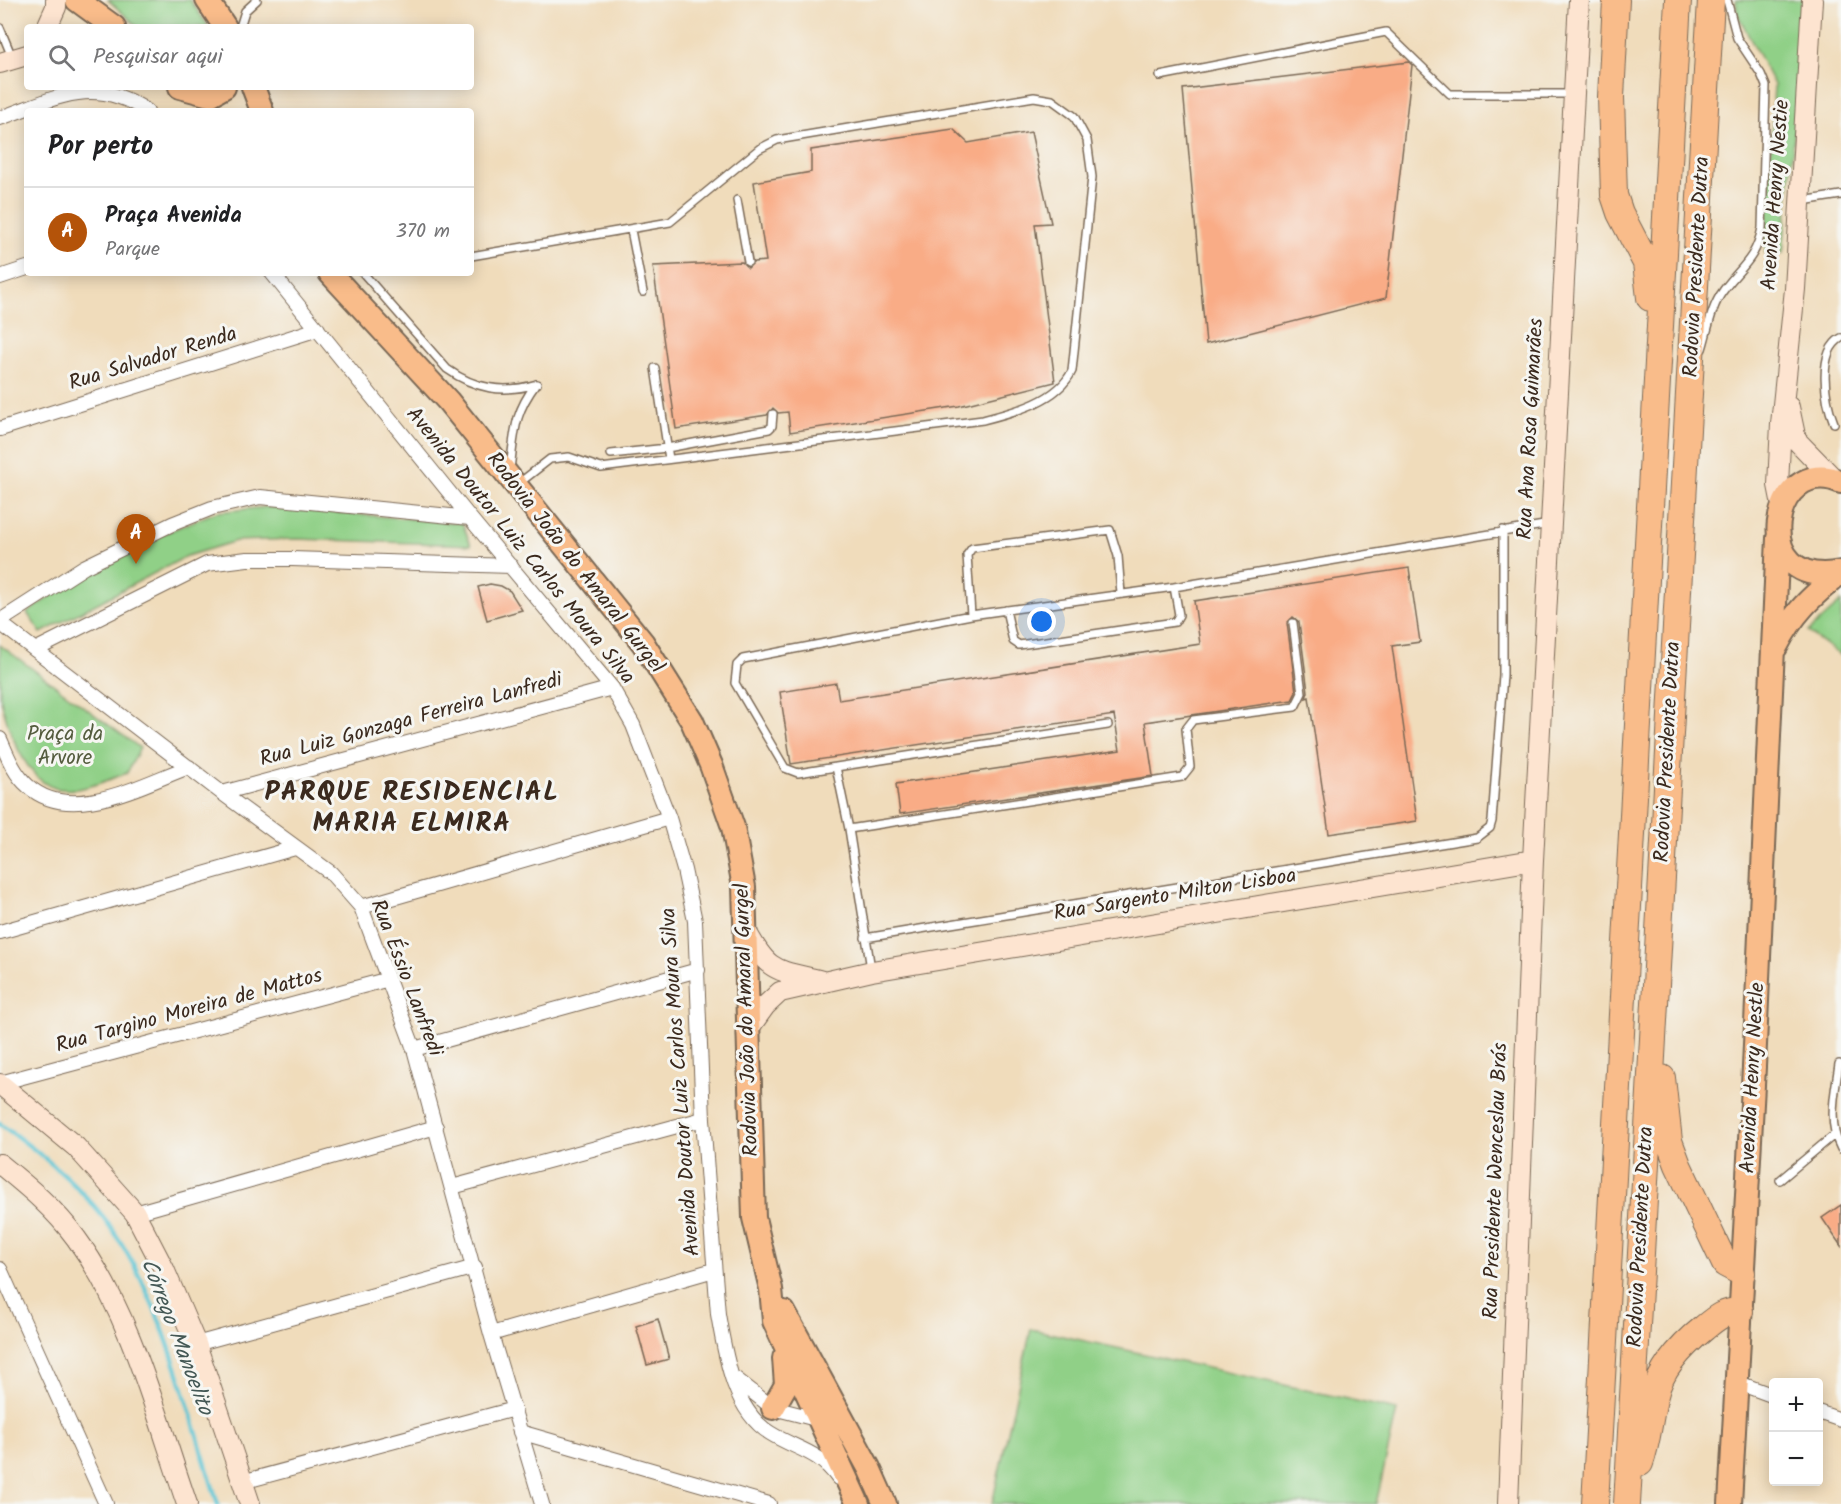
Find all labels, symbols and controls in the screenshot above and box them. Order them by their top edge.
search box [24,24,474,90]
text: Pesquisar aqui [93,40,223,75]
icon: search [45,41,78,74]
street label: Avenida Henry Nestie [1753,98,1799,291]
text: Por perto [48,126,153,168]
street label: Rodovia Presidente Dutra [1675,156,1719,378]
text: Praça Avenida [105,199,242,234]
text: A [61,216,74,248]
text: 370 m [395,216,450,248]
text: Parque [105,234,160,266]
street label: Rua Ana Rosa Guimarães [1509,317,1553,541]
street label: Rua Salvador Renda [65,318,241,400]
street label: Avenida Doutor Luiz Carlos Moura Silva [397,400,643,692]
street label: Rodovia João do Amaral Gurgel [478,445,672,681]
pin: A [116,514,156,564]
your location [1027,607,1056,636]
street label: Rodovia Presidente Dutra [1646,641,1690,863]
street label: Rua Luiz Gonzaga Ferreira Lanfredi [256,663,567,776]
park label: Praça da Arvore [27,718,103,775]
district label: PARQUE RESIDENCIAL MARIA ELMIRA [264,771,560,845]
street label: Rua Sargento Milton Lisboa [1051,860,1299,930]
street label: Rodovia João do Amaral Gurgel [726,883,768,1157]
street label: Rua Éssio Lanfredi [361,895,452,1062]
street label: Avenida Doutor Luiz Carlos Moura Silva [652,907,710,1257]
street label: Rua Targino Moreira de Mattos [52,959,326,1063]
street label: Avenida Henry Nestle [1732,981,1775,1174]
street label: Rua Presidente Wenceslau Brás [1475,1042,1517,1320]
street label: Rodovia Presidente Dutra [1619,1126,1663,1348]
water label: Córrego Manoelito [130,1254,223,1422]
map controls [1769,1378,1823,1486]
button: + [1769,1378,1823,1432]
button: − [1769,1432,1823,1486]

